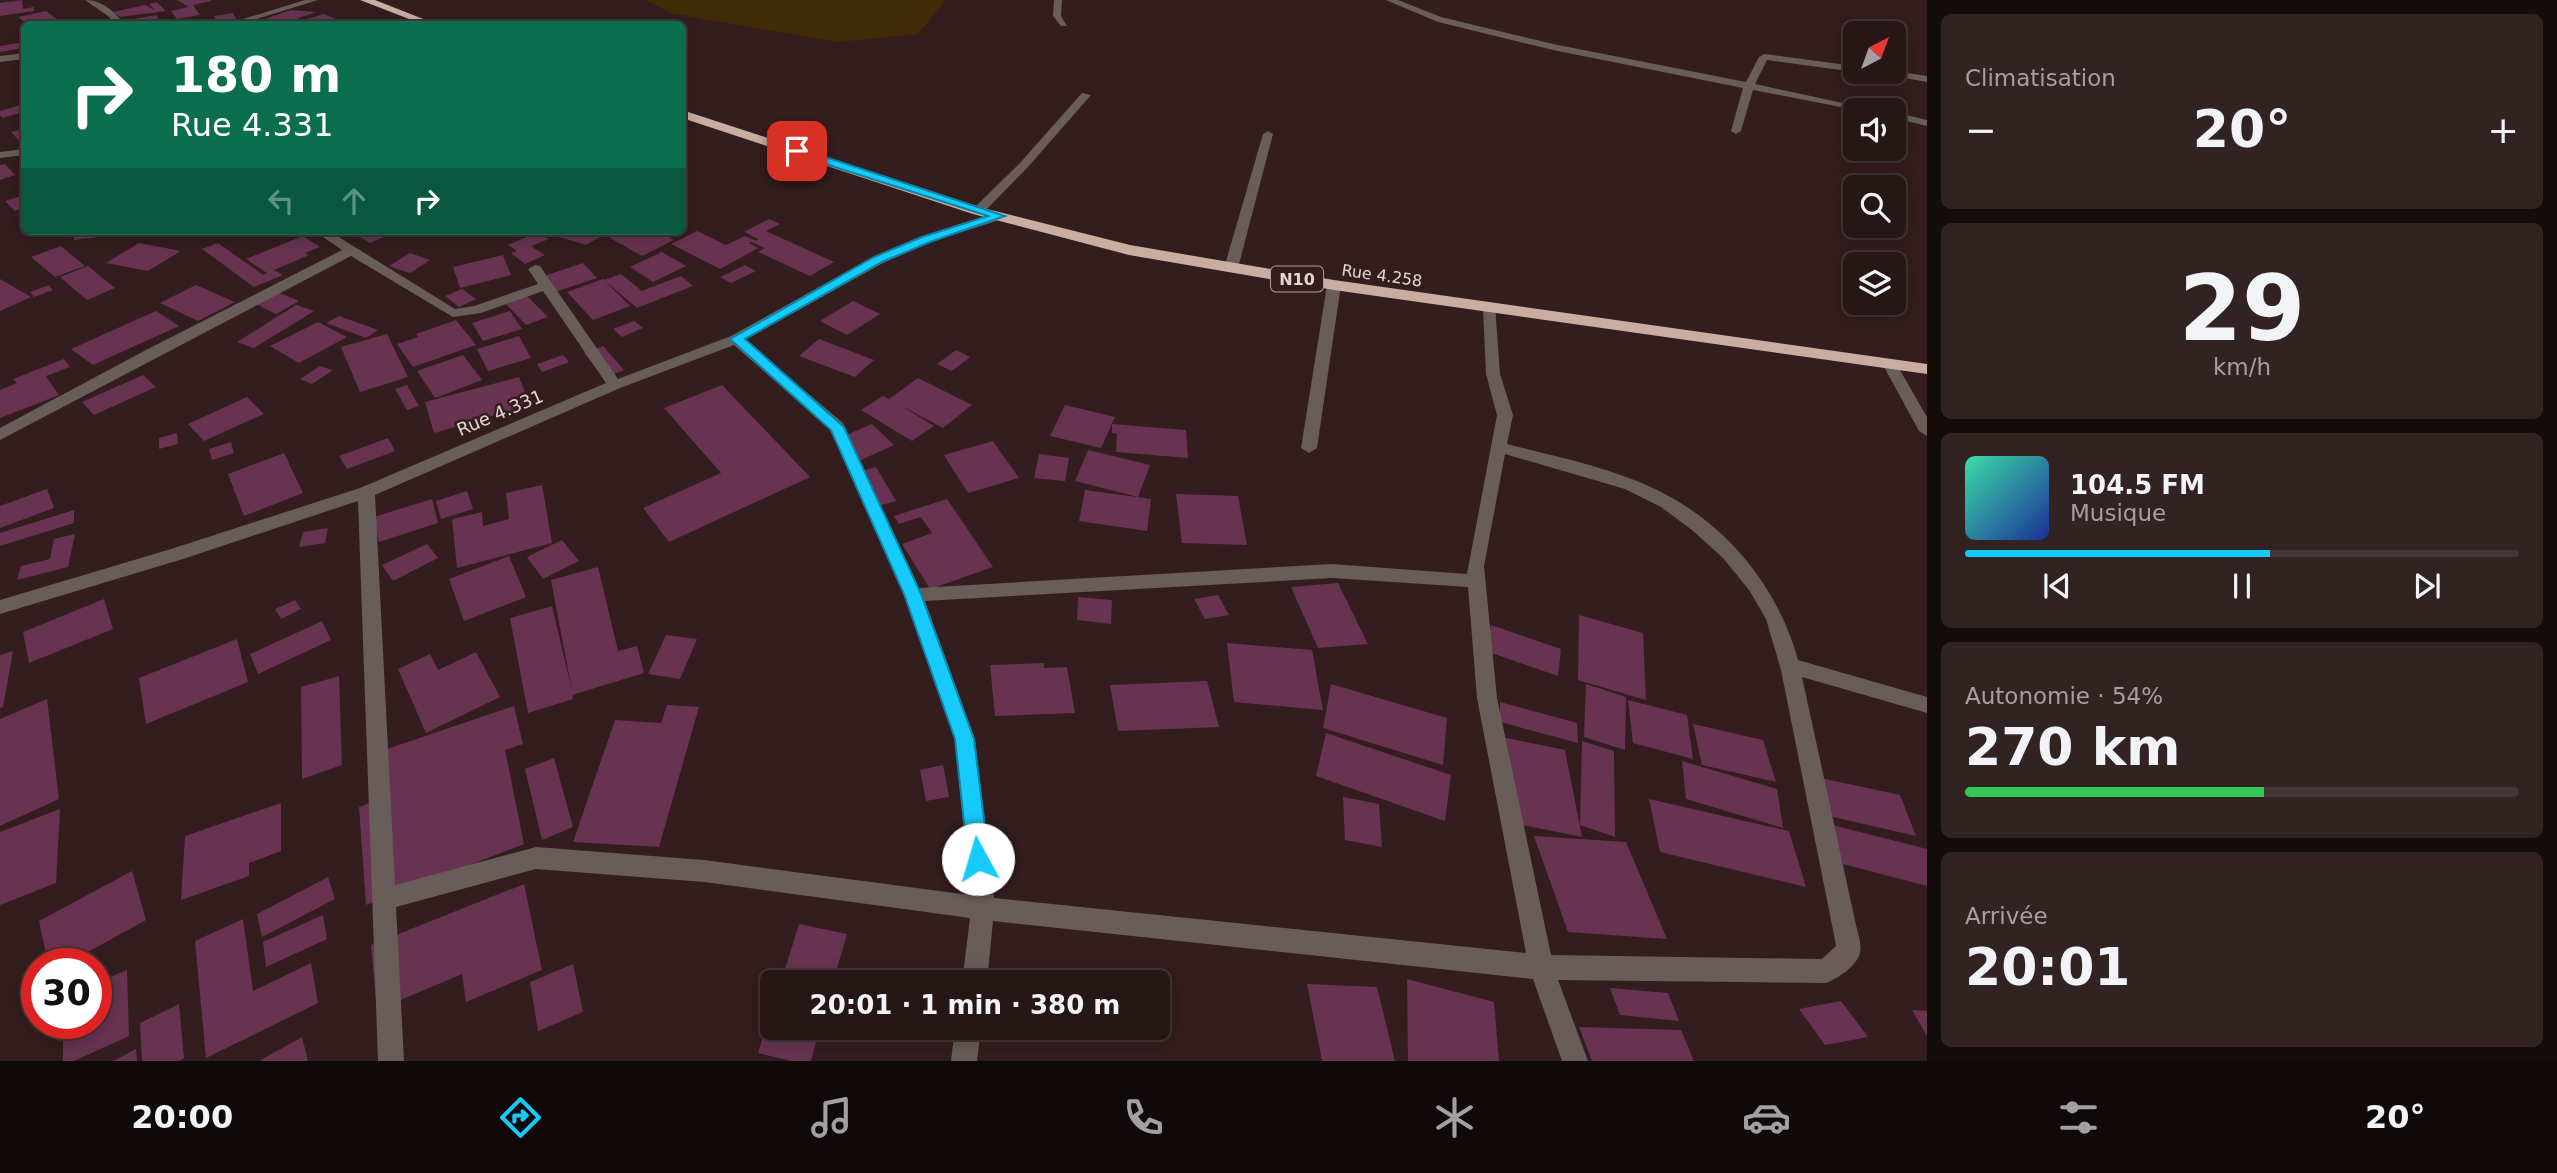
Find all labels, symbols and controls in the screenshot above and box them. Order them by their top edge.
north arrow [1843,21,1906,84]
map controls [1843,21,1906,315]
text: 180 m [171,47,341,104]
icon: right [56,49,147,140]
text: Climatisation [1965,65,2116,91]
button: sound [1843,98,1906,161]
text: 20° [2193,99,2291,159]
text: Rue 4.331 [171,106,334,144]
text: − [1965,108,1997,152]
text: + [2487,108,2519,152]
pin [767,121,827,181]
icon: arrive [778,132,816,170]
button: search [1843,175,1906,238]
icon: left [262,182,300,220]
icon: ahead [335,182,373,220]
icon: right [408,182,446,220]
button: layers [1843,252,1906,315]
text: 29 [2179,256,2305,361]
street label: Rue 4.258 [1340,260,1423,291]
road number: N10 [1271,266,1323,292]
text: km/h [2213,354,2271,380]
street label: Rue 4.331 [454,385,546,440]
text: 104.5 FM [2070,470,2205,500]
text: Musique [2070,500,2166,526]
icon: previous [2038,567,2076,605]
icon: pause [2223,567,2261,605]
icon: next [2408,567,2446,605]
text: Autonomie · 54% [1965,683,2163,709]
text: 270 km [1965,717,2180,777]
position arrow [941,822,1015,896]
text: Arrivée [1965,903,2048,929]
text: 20:01 [1965,937,2131,997]
speed limit sign: 30 [21,948,112,1039]
text: 20:01 · 1 min · 380 m [810,990,1120,1020]
icon: directions [496,1093,545,1142]
icon: music [807,1093,856,1142]
icon: phone [1119,1093,1168,1142]
icon: climate [1430,1093,1479,1142]
icon: car [1742,1093,1791,1142]
icon: filters [2054,1093,2103,1142]
text: 20:00 [131,1098,233,1136]
text: 20° [2365,1098,2426,1136]

